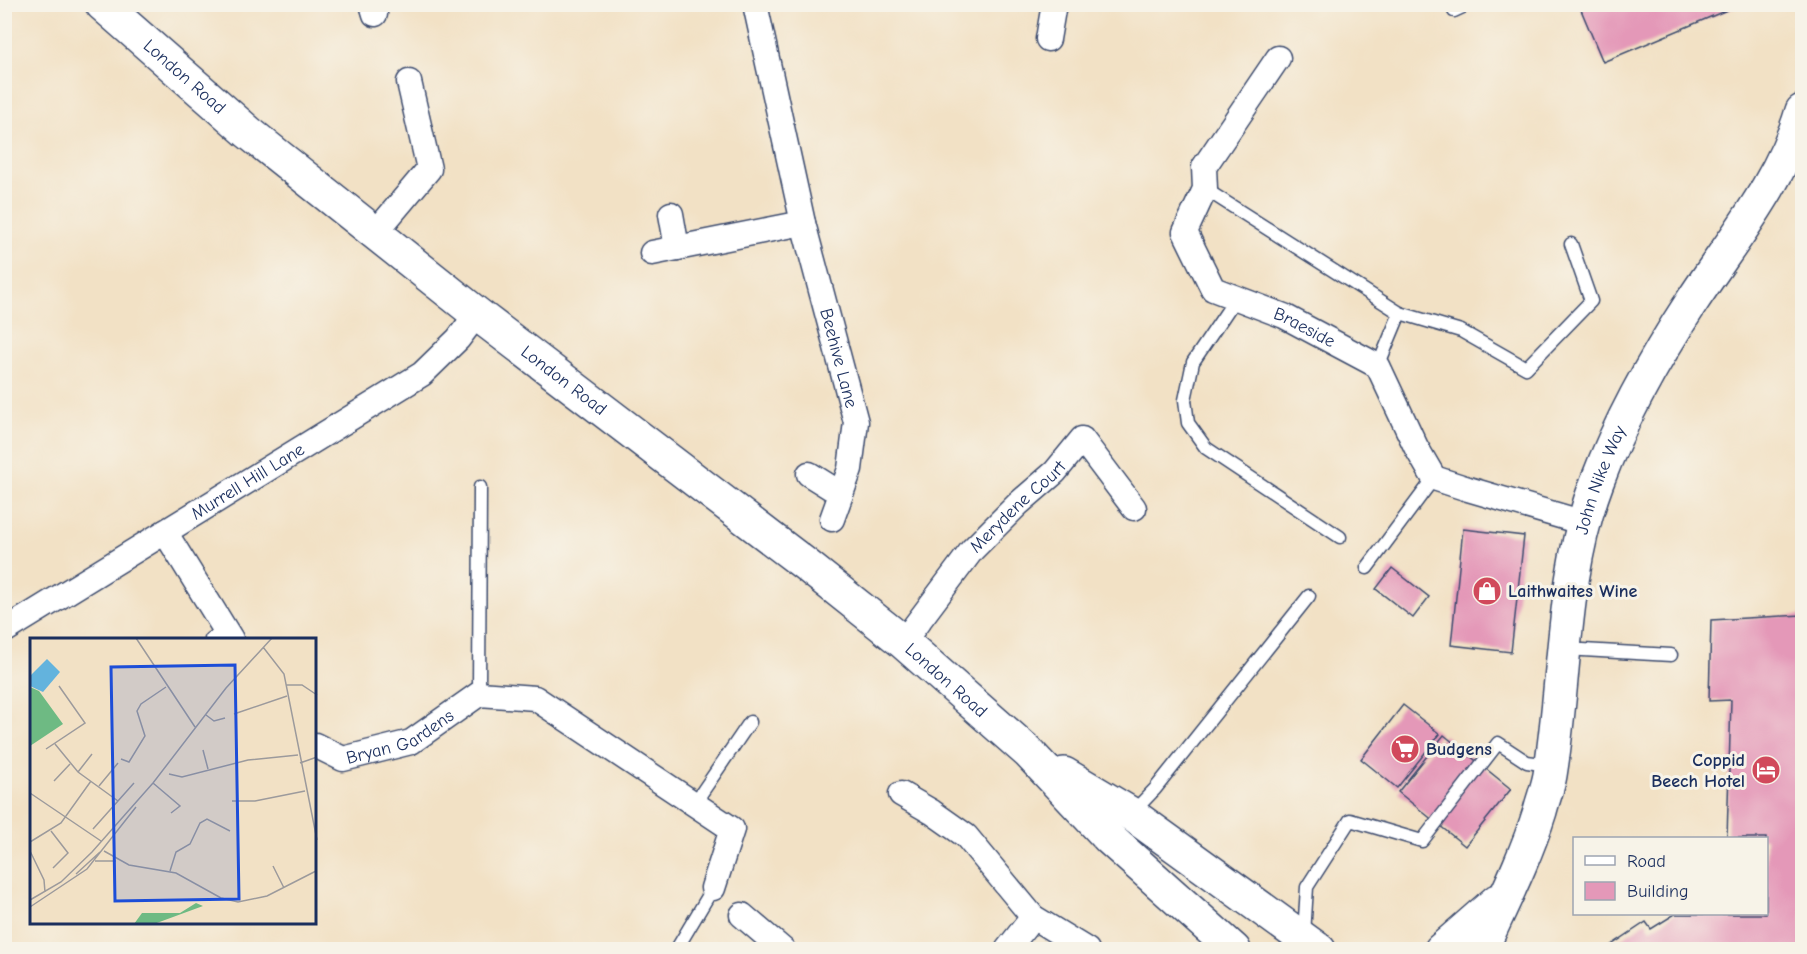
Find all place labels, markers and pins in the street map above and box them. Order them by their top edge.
shop icon: Laithwaites Wine [1471,575,1503,607]
place label: Laithwaites Wine [1508,581,1638,602]
supermarket icon: Budgens [1389,733,1421,765]
place label: Budgens [1426,739,1492,760]
place label: Coppid Beech Hotel [1651,750,1745,792]
hotel icon: Coppid Beech Hotel [1750,754,1782,786]

